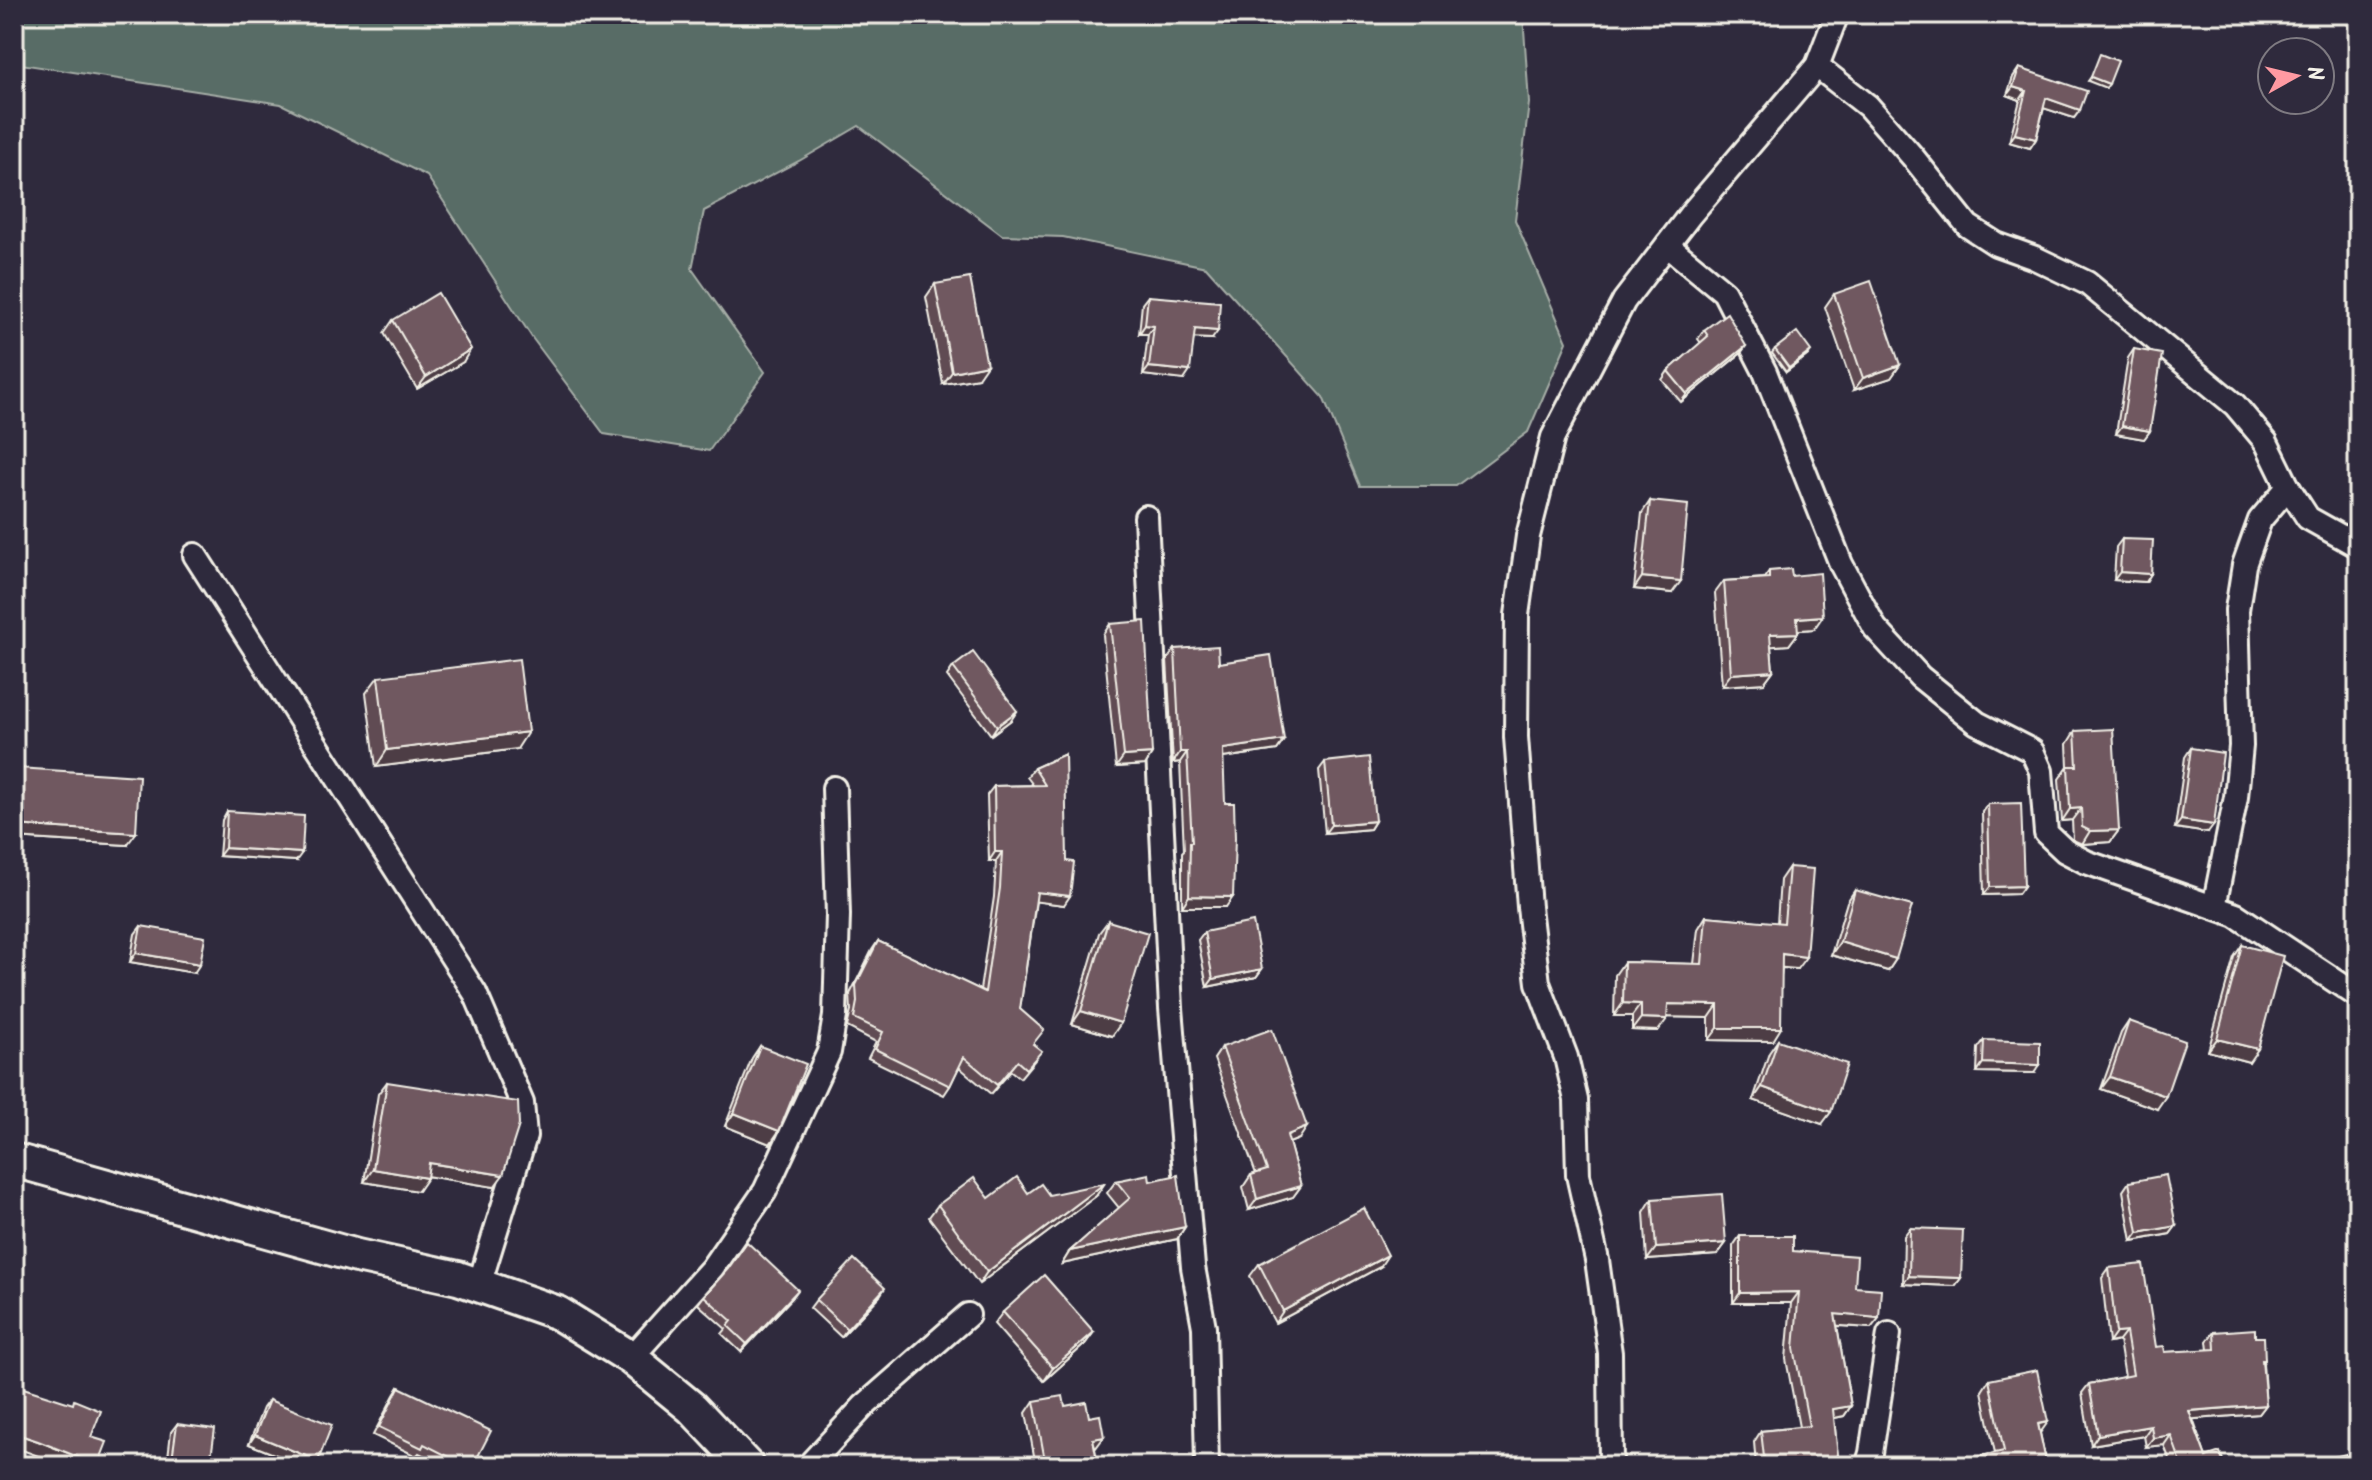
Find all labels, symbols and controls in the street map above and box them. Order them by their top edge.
north arrow [2256,36,2336,116]
text: N [2295,64,2332,83]

